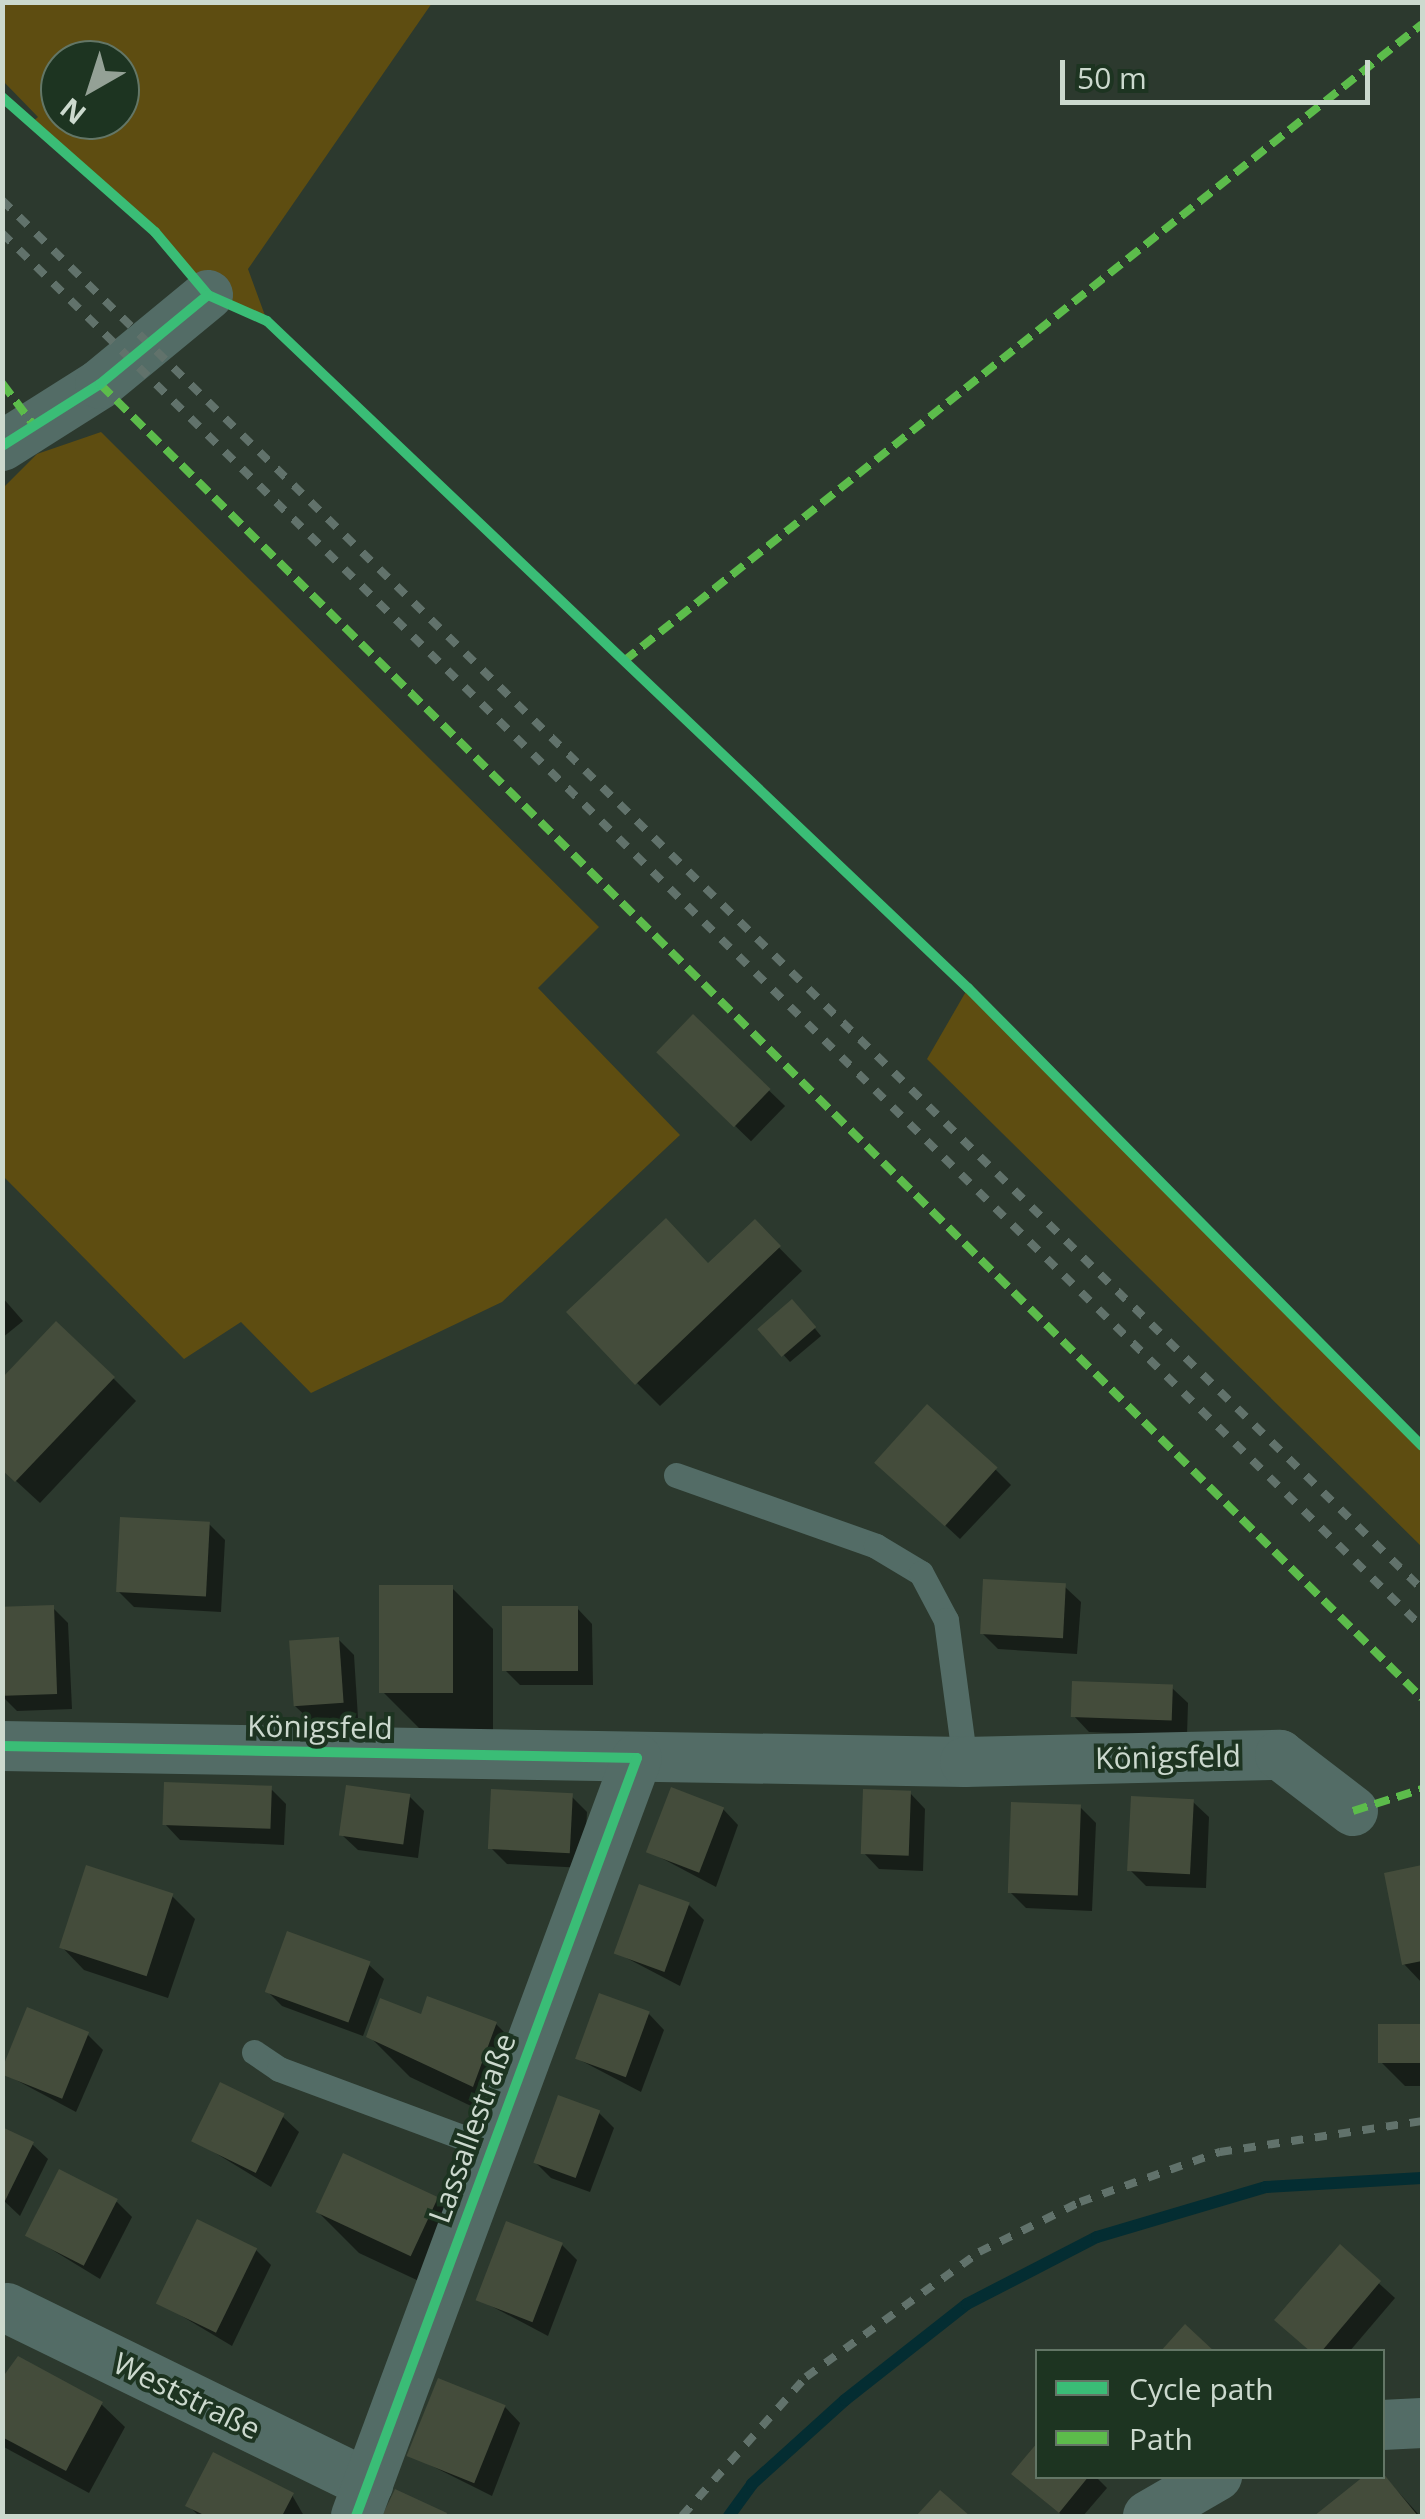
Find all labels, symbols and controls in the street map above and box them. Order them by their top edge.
north arrow [40,40,140,140]
scale bar [1065,40,1375,102]
text: 50 m [1077,57,1147,98]
text: N [52,90,93,134]
street label: Königsfeld [247,1708,393,1746]
street label: Königsfeld [1095,1738,1241,1776]
street label: Lassallestraße [421,2028,523,2228]
street label: Weststraße [108,2345,266,2447]
legend [1035,2349,1385,2479]
text: Cycle path [1129,2368,1274,2409]
text: Path [1129,2418,1193,2459]

